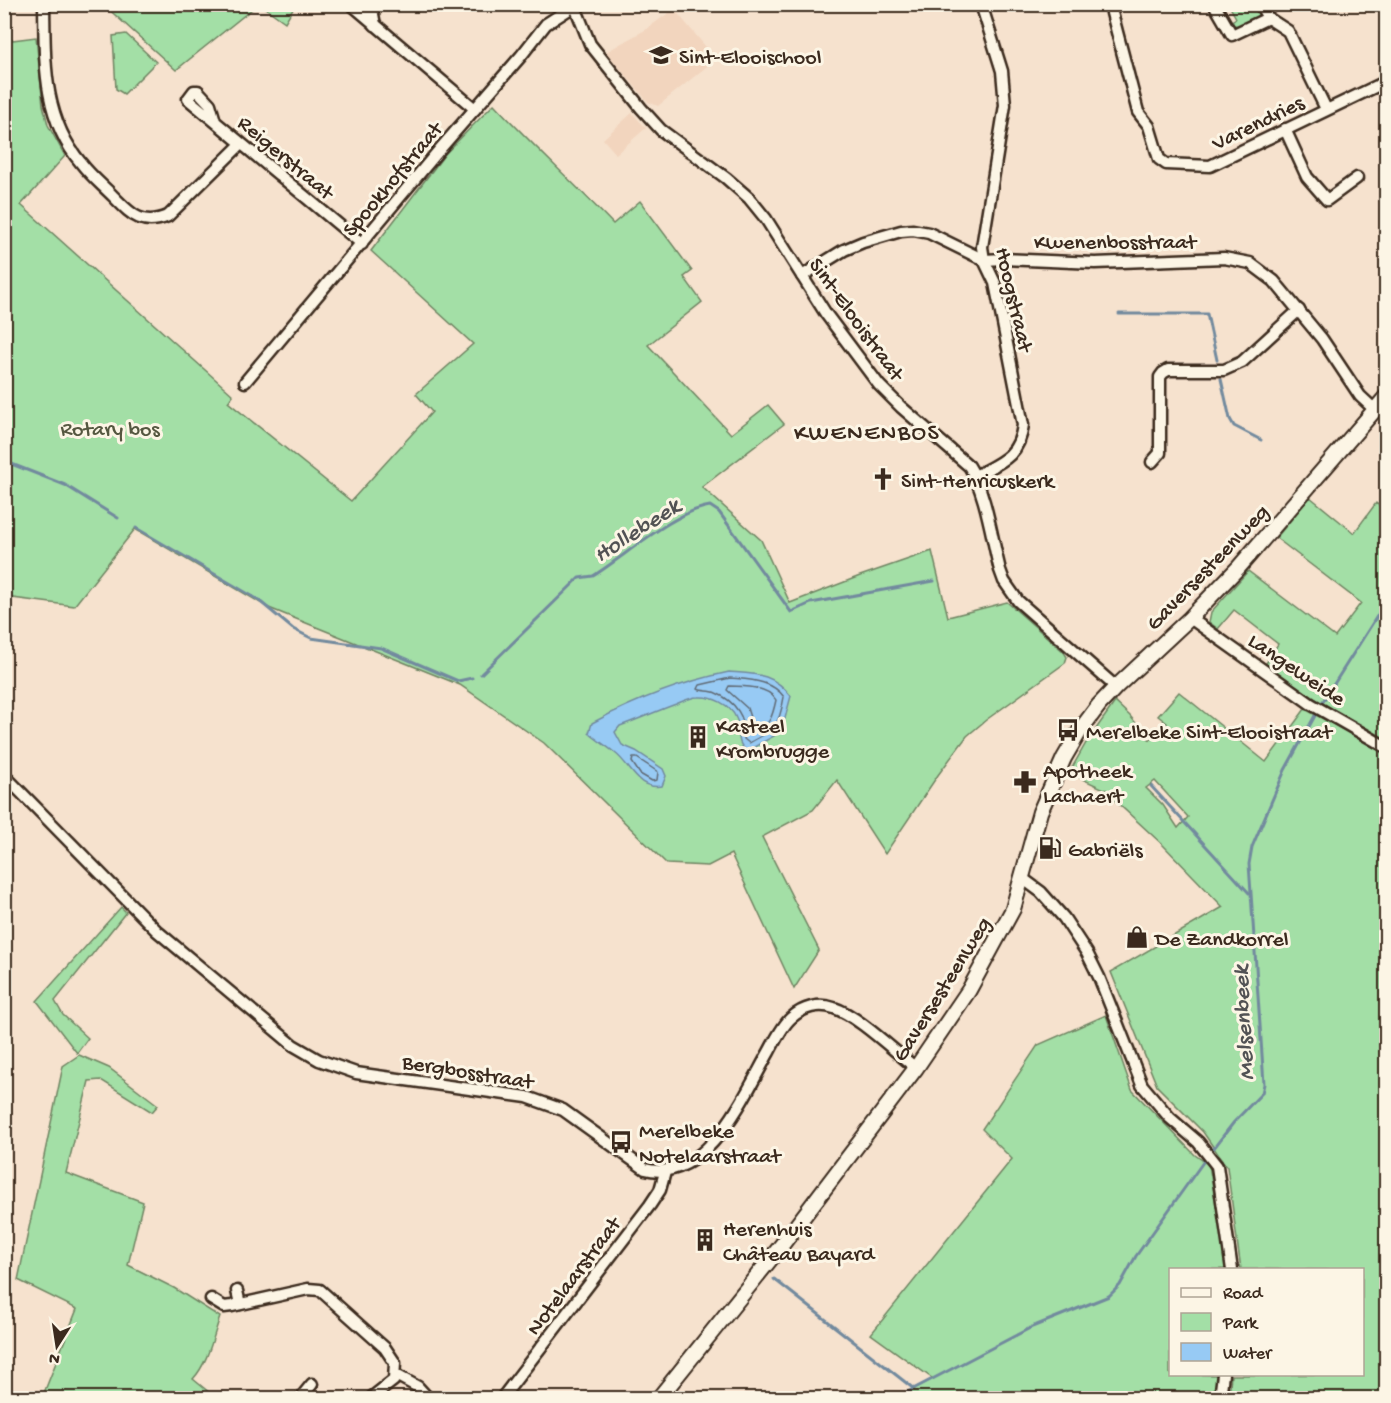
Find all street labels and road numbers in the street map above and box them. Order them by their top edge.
street label: Varendries [1208,91,1310,158]
street label: Reigerstraat [231,111,339,208]
street label: Spookhofstraat [338,116,451,243]
street label: Kwenenbosstraat [1034,231,1198,257]
street label: Hoogstraat [987,245,1037,357]
street label: Sint-Elooistraat [801,254,909,389]
street label: Gaversesteenweg [1142,500,1276,637]
street label: Langeweide [1242,629,1350,714]
street label: Gaversesteenweg [889,913,998,1067]
street label: Bergbosstraat [399,1051,537,1097]
street label: Notelaarstraat [522,1211,629,1342]

